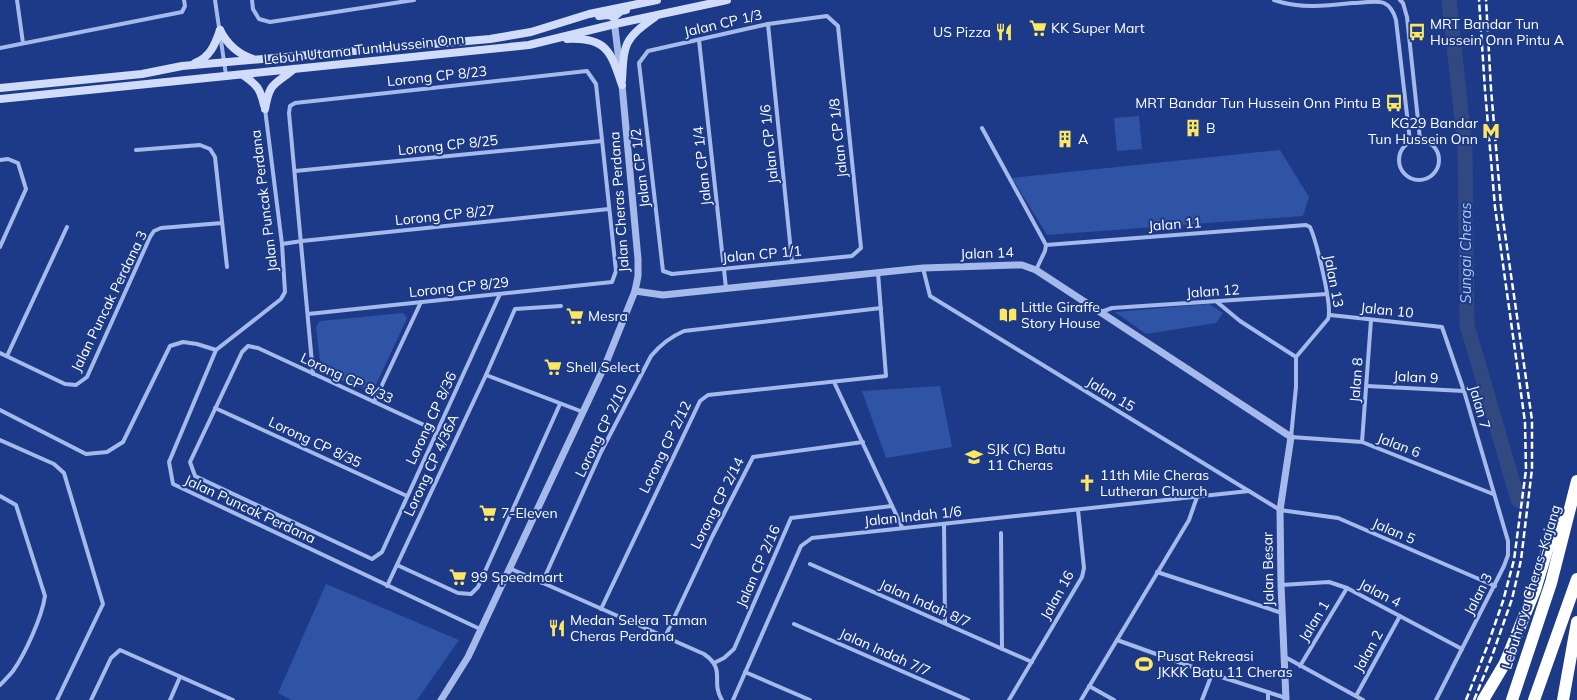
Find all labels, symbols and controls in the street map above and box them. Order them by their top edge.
street label: Jalan CP 1/3 [682,5,764,41]
place label: MRT Bandar Tun Hussein Onn Pintu A [1430,15,1565,49]
supermarket icon: KK Super Mart [1028,18,1048,38]
place label: KK Super Mart [1051,19,1145,37]
restaurant icon: US Pizza [994,22,1014,42]
bus stop icon: MRT Bandar Tun Hussein Onn Pintu A [1407,22,1427,42]
place label: US Pizza [933,23,991,41]
street label: Lebuh Utama Tun Hussein Onn [263,30,465,68]
street label: Lorong CP 8/23 [386,62,488,90]
bus stop icon: MRT Bandar Tun Hussein Onn Pintu B [1384,93,1404,113]
place label: MRT Bandar Tun Hussein Onn Pintu B [1135,94,1381,112]
street label: Jalan CP 1/8 [825,97,851,179]
street label: Jalan CP 1/6 [756,103,782,185]
place label: KG29 Bandar Tun Hussein Onn [1368,114,1479,148]
building icon: B [1183,118,1203,138]
place label: B [1206,119,1216,137]
metro station icon: KG29 Bandar Tun Hussein Onn [1481,121,1501,141]
street label: Jalan CP 1/4 [689,125,715,207]
street label: Jalan CP 1/2 [626,127,654,209]
street label: Jalan Puncak Perdana [246,129,282,273]
building icon: A [1055,129,1075,149]
place label: A [1078,130,1089,148]
street label: Lorong CP 8/25 [397,131,499,159]
street label: Jalan Cheras Perdana [605,131,633,273]
street label: Lorong CP 8/27 [394,201,496,229]
water label: Sungai Cheras [1456,202,1475,304]
street label: Jalan 11 [1148,213,1202,235]
street label: Jalan Puncak Perdana 3 [67,227,151,375]
street label: Jalan CP 1/1 [721,242,803,266]
street label: Jalan 14 [960,243,1015,263]
street label: Jalan 13 [1320,253,1348,309]
street label: Lorong CP 8/29 [408,273,510,301]
street label: Jalan 12 [1186,280,1240,302]
place label: Little Giraffe Story House [1021,298,1100,332]
street label: Jalan 10 [1360,298,1414,322]
library icon: Little Giraffe Story House [998,305,1018,325]
supermarket icon: Mesra [565,306,585,326]
place label: Mesra [588,307,628,325]
street label: Lorong CP 8/33 [298,349,396,407]
supermarket icon: Shell Select [543,357,563,377]
street label: Jalan 8 [1345,357,1367,403]
place label: Shell Select [566,358,640,376]
street label: Jalan 9 [1393,367,1439,387]
street label: Lorong CP 8/36 [402,369,460,467]
street label: Jalan 15 [1083,373,1139,415]
street label: Lorong CP 2/10 [571,382,631,480]
street label: Jalan 7 [1465,383,1495,431]
street label: Lorong CP 2/12 [635,398,695,496]
street label: Lorong CP 4/36A [399,410,463,519]
street label: Lorong CP 8/35 [266,413,364,471]
street label: Jalan 6 [1375,429,1423,461]
place label: SJK (C) Batu 11 Cheras [987,440,1066,474]
school or university icon: SJK (C) Batu 11 Cheras [964,447,984,467]
street label: Lorong CP 2/14 [686,454,748,552]
place label: 11th Mile Cheras Lutheran Church [1100,466,1209,500]
street label: Jalan Puncak Perdana [181,471,319,547]
church icon: 11th Mile Cheras Lutheran Church [1077,473,1097,493]
street label: Jalan Indah 1/6 [863,502,963,530]
supermarket icon: 7-Eleven [478,503,498,523]
street label: Lebuhraya Cheras–Kajang [1497,503,1565,671]
place label: 7-Eleven [501,504,558,522]
street label: Jalan 5 [1370,514,1418,548]
street label: Jalan CP 2/16 [732,522,784,610]
street label: Jalan Besar [1258,531,1278,606]
supermarket icon: 99 Speedmart [448,567,468,587]
street label: Jalan 16 [1036,567,1078,623]
place label: 99 Speedmart [471,568,563,586]
street label: Jalan 3 [1460,570,1496,618]
street label: Jalan Indah 8/7 [877,575,973,631]
street label: Jalan 4 [1356,575,1405,612]
street label: Jalan 1 [1295,597,1333,645]
place label: Medan Selera Taman Cheras Perdana [570,611,707,645]
restaurant icon: Medan Selera Taman Cheras Perdana [547,618,567,638]
street label: Jalan Indah 7/7 [837,624,933,680]
street label: Jalan 2 [1349,627,1387,675]
place label: Pusat Rekreasi JKKK Batu 11 Cheras [1157,647,1293,681]
sports icon: Pusat Rekreasi JKKK Batu 11 Cheras [1134,654,1154,674]

